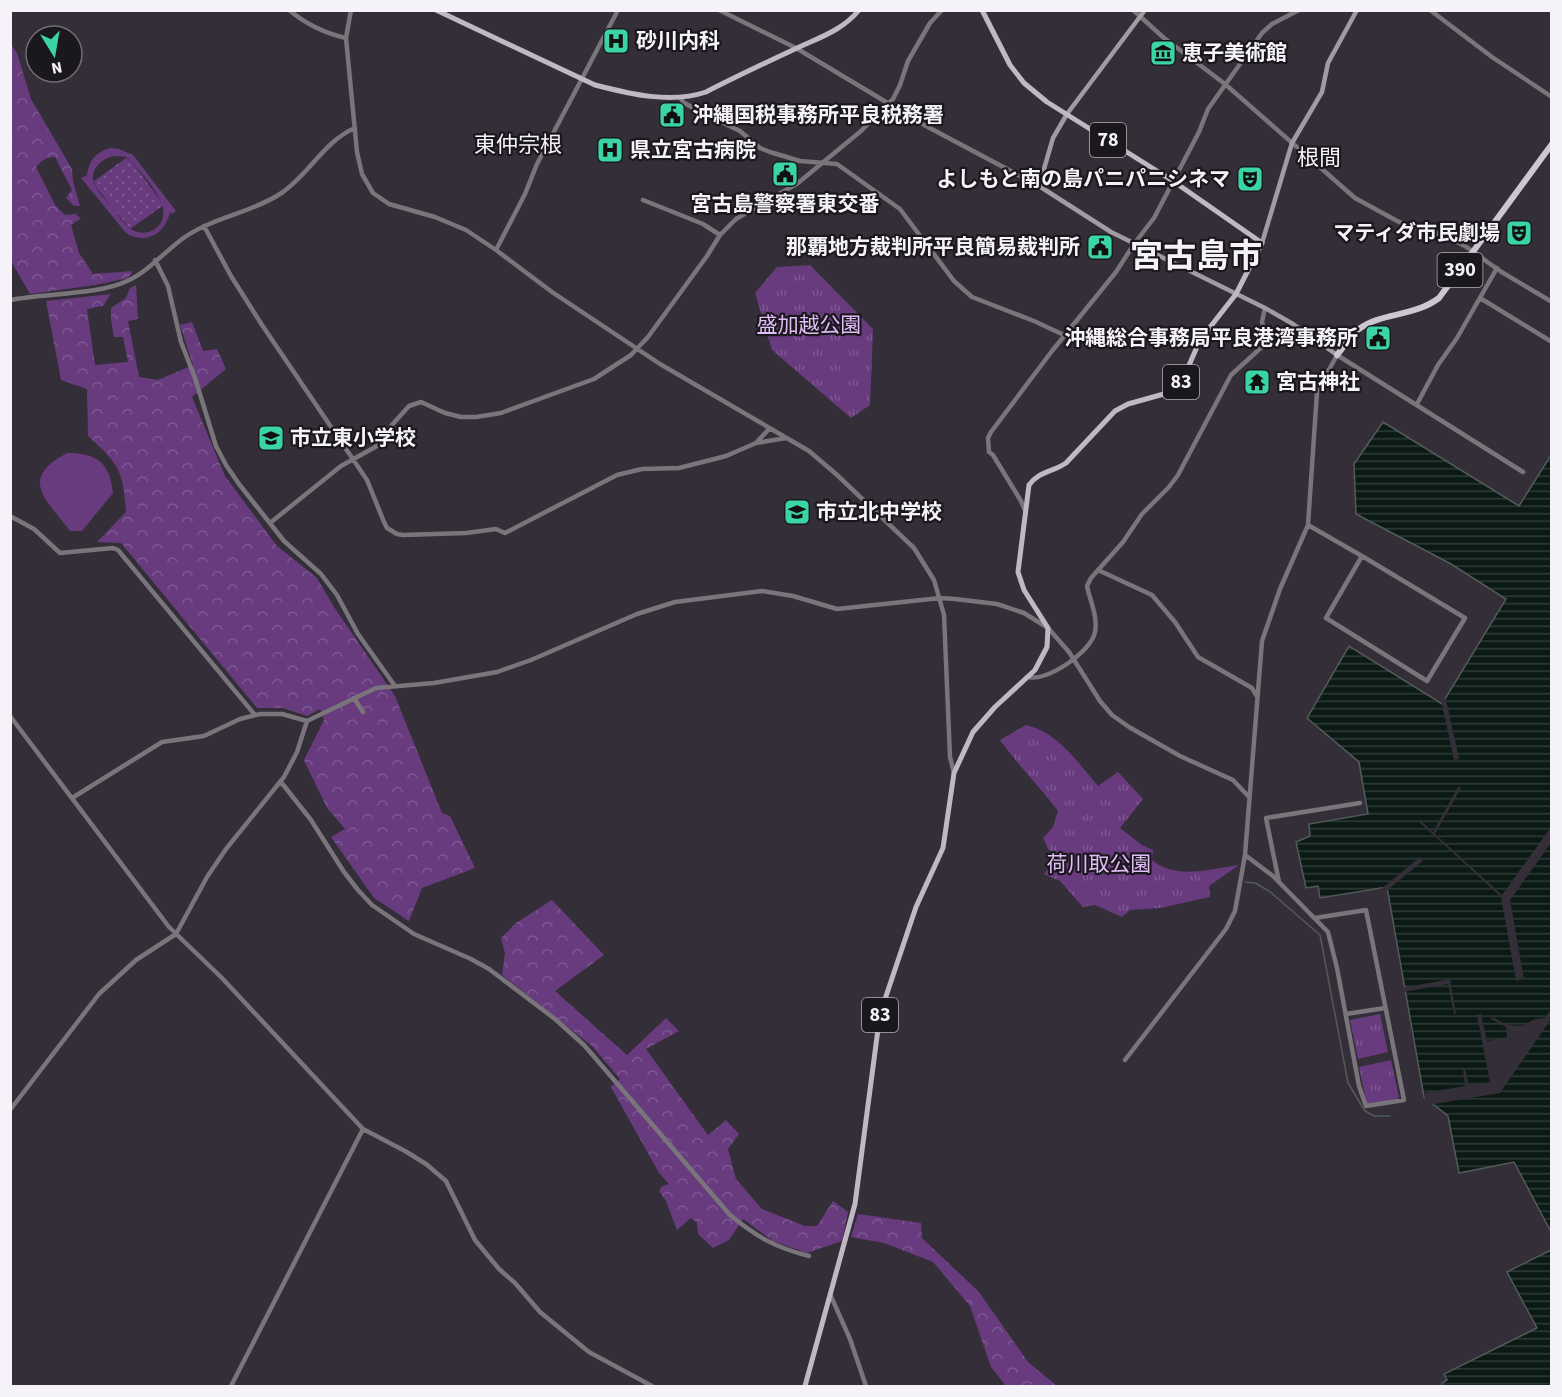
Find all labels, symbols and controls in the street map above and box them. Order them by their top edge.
north arrow [24,24,84,84]
hospital icon: 砂川内科 [601,26,631,56]
place label: 砂川内科 [636,26,720,56]
museum icon: 恵子美術館 [1148,38,1178,68]
place label: 恵子美術館 [1182,38,1287,68]
text: N [49,56,64,80]
public building icon: 沖縄国税事務所平良税務署 [657,100,687,130]
place label: 沖縄国税事務所平良税務署 [692,100,944,130]
road number: 78 [1090,123,1126,157]
district label: 東仲宗根 [474,129,562,161]
hospital icon: 県立宮古病院 [595,135,625,165]
place label: 県立宮古病院 [630,135,756,165]
district label: 根間 [1297,142,1341,174]
public building icon: 宮古島警察署東交番 [770,159,800,189]
place label: よしもと南の島パニパニシネマ [936,164,1230,194]
theatre icon: よしもと南の島パニパニシネマ [1235,164,1265,194]
place label: 宮古島警察署東交番 [691,189,880,219]
place label: マティダ市民劇場 [1333,218,1500,248]
theatre icon: マティダ市民劇場 [1504,218,1534,248]
place label: 那覇地方裁判所平良簡易裁判所 [786,232,1080,262]
public building icon: 那覇地方裁判所平良簡易裁判所 [1085,232,1115,262]
district label: 宮古島市 [1130,233,1262,280]
road number: 390 [1438,253,1482,287]
park label: 盛加越公園 [757,310,862,340]
place label: 沖縄総合事務局平良港湾事務所 [1064,323,1358,353]
public building icon: 沖縄総合事務局平良港湾事務所 [1363,323,1393,353]
road number: 83 [1163,365,1199,399]
temple icon: 宮古神社 [1242,367,1272,397]
place label: 宮古神社 [1276,367,1360,397]
school or university icon: 市立東小学校 [256,423,286,453]
place label: 市立東小学校 [290,423,416,453]
school or university icon: 市立北中学校 [782,497,812,527]
place label: 市立北中学校 [816,497,942,527]
park label: 荷川取公園 [1047,849,1152,879]
road number: 83 [862,998,898,1032]

